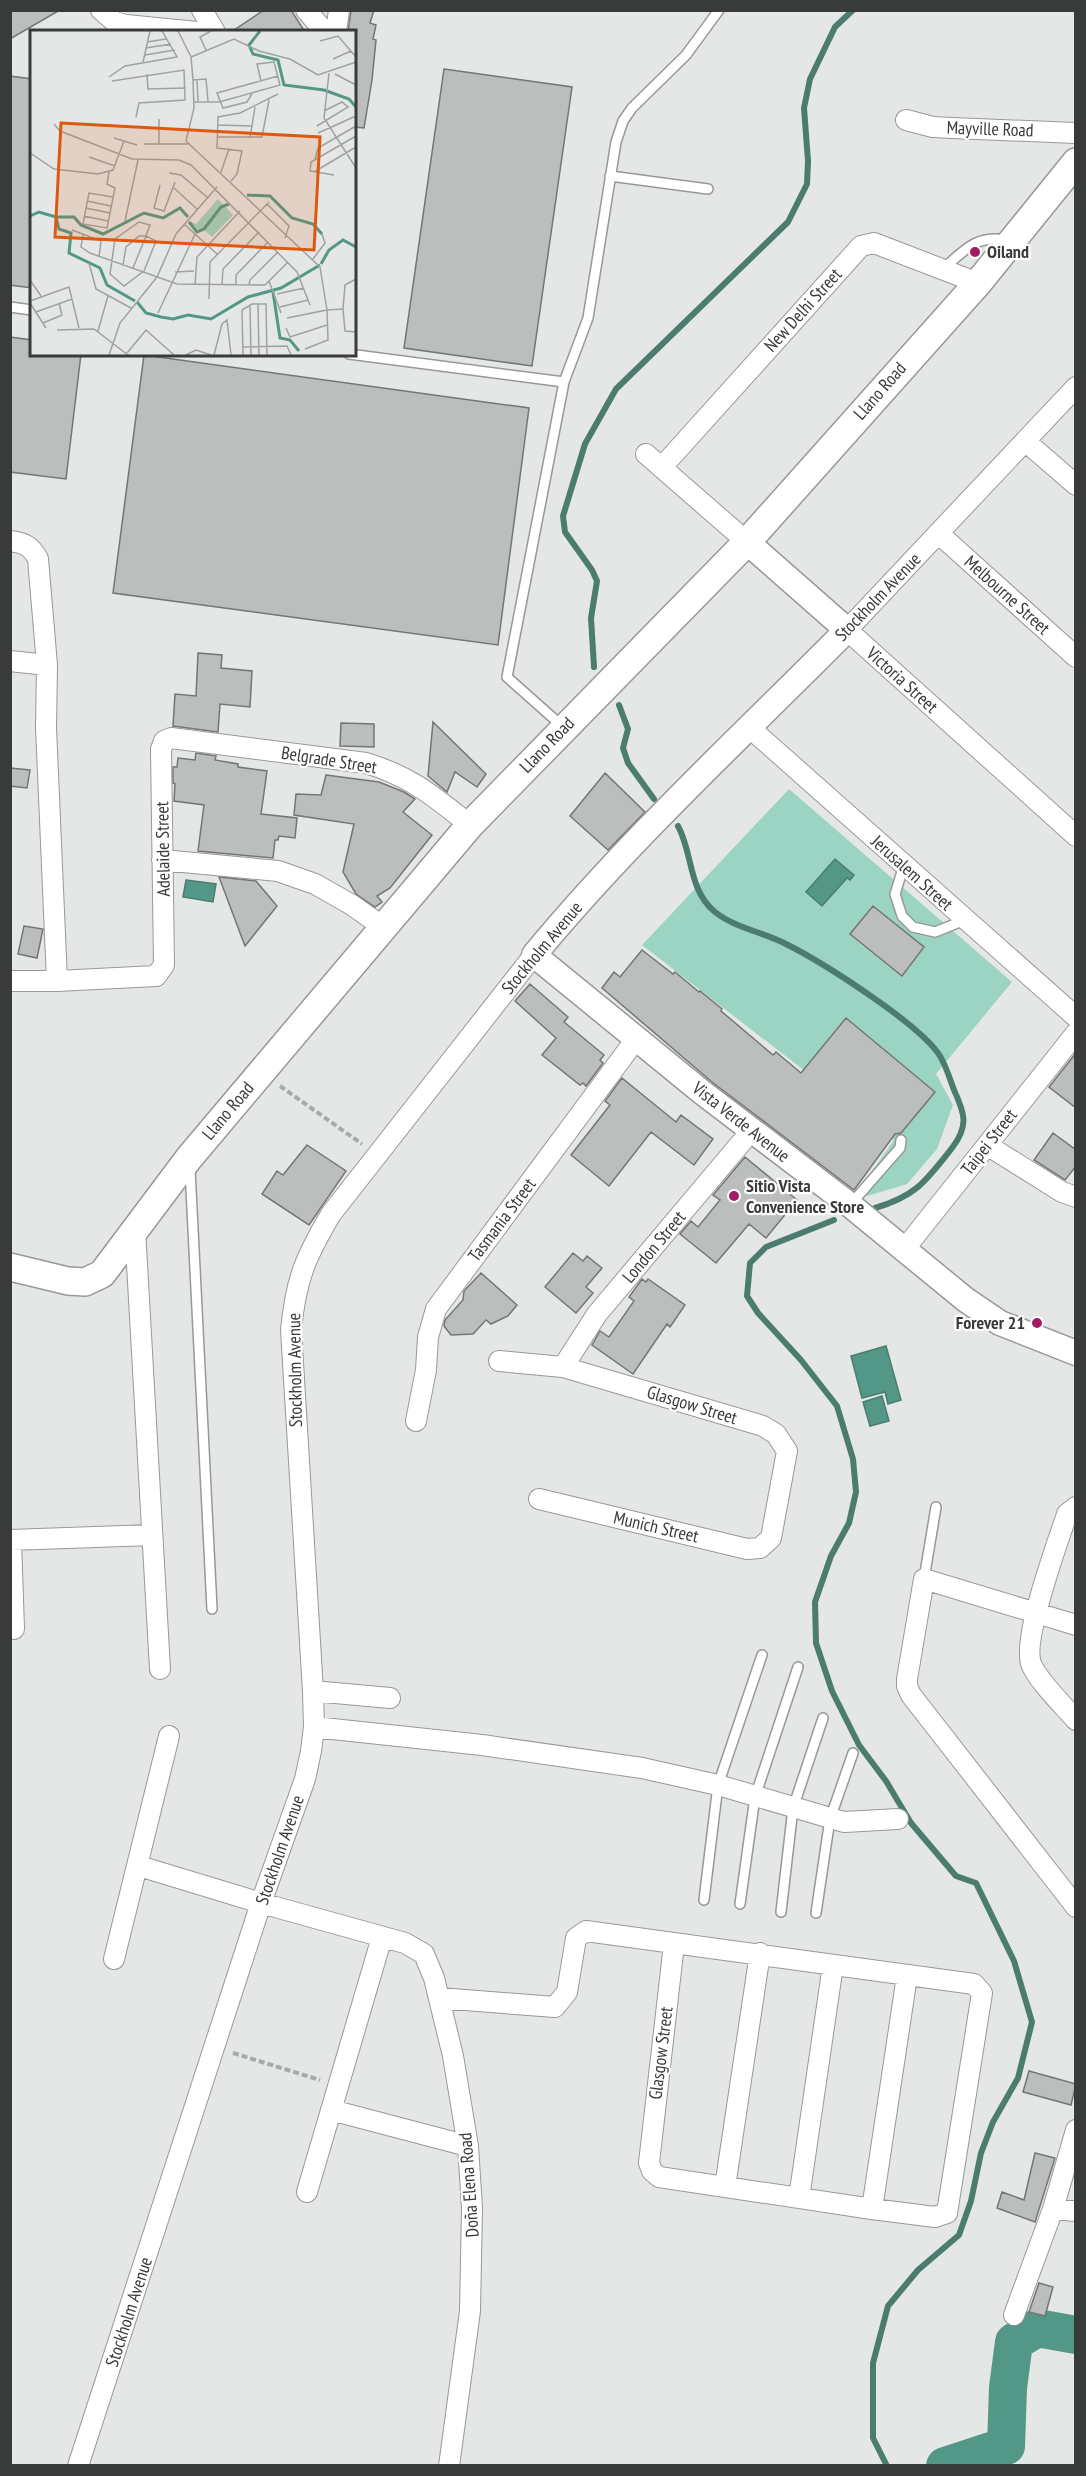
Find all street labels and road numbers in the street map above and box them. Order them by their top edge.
street label: Mayville Road [946,115,1034,142]
street label: New Delhi Street [759,263,846,356]
street label: Llano Road [848,357,911,424]
street label: Stockholm Avenue [830,548,926,646]
street label: Melbourne Street [960,550,1055,639]
street label: Victoria Street [861,641,943,718]
street label: Llano Road [514,712,579,777]
street label: Belgrade Street [280,741,378,778]
street label: Adelaide Street [150,801,175,897]
street label: Jerusalem Street [866,829,958,915]
street label: Stockholm Avenue [496,897,587,999]
street label: Vista Verde Avenue [687,1076,795,1167]
street label: Llano Road [197,1077,259,1145]
street label: Taipei Street [956,1104,1022,1179]
street label: Tasmania Street [463,1173,541,1266]
street label: London Street [617,1206,690,1287]
street label: Stockholm Avenue [282,1313,307,1427]
street label: Glasgow Street [644,1380,740,1429]
street label: Munich Street [611,1506,701,1547]
street label: Stockholm Avenue [250,1792,309,1908]
street label: Glasgow Street [643,2005,678,2101]
street label: Doña Elena Road [453,2132,484,2238]
street label: Stockholm Avenue [100,2254,157,2370]

